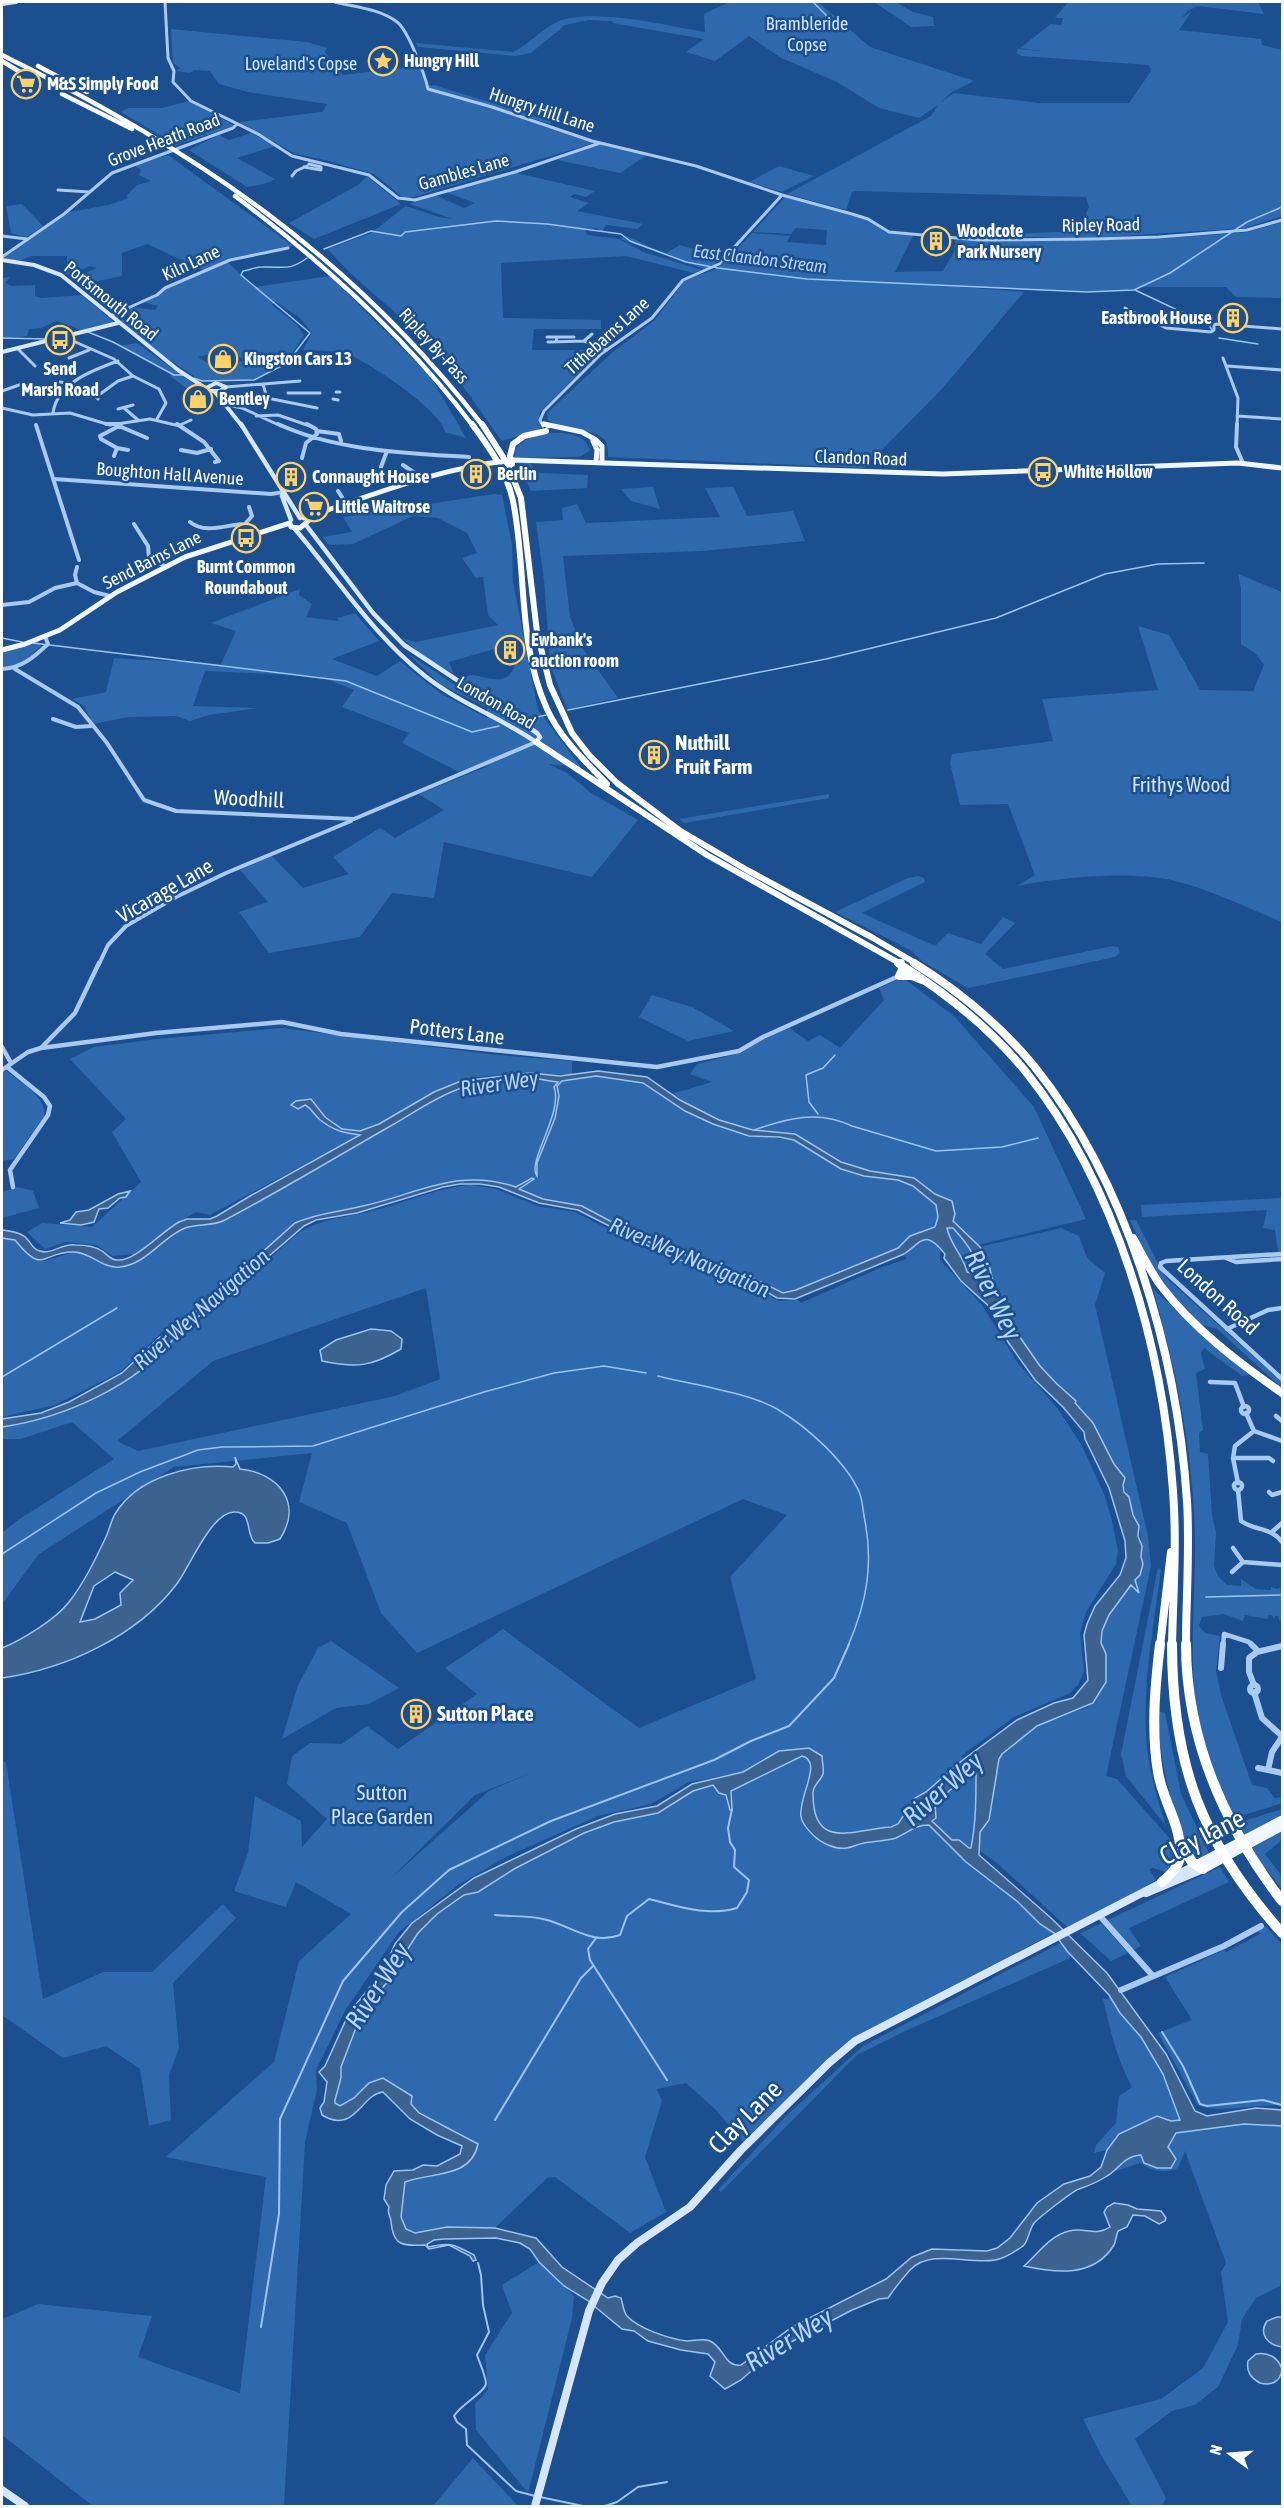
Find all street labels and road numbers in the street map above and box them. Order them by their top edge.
street label: Hungry Hill Lane [487,83,598,136]
street label: Grove Heath Road [105,108,223,171]
street label: Gambles Lane [416,149,512,194]
street label: Ripley Road [1062,213,1140,236]
street label: Kiln Lane [159,240,223,285]
street label: Portsmouth Road [60,256,162,345]
street label: Tithebarns Lane [560,292,653,379]
street label: Ripley By-Pass [395,304,474,388]
street label: Clandon Road [814,445,908,470]
street label: Boughton Hall Avenue [96,458,244,489]
street label: Send Barns Lane [99,526,204,593]
street label: London Road [453,672,539,733]
street label: Woodhill [213,784,285,812]
street label: Vicarage Lane [112,853,217,927]
street label: Potters Lane [408,1013,506,1049]
street label: London Road [1173,1253,1264,1339]
street label: Clay Lane [1154,1803,1250,1871]
street label: Clay Lane [702,2074,788,2160]

